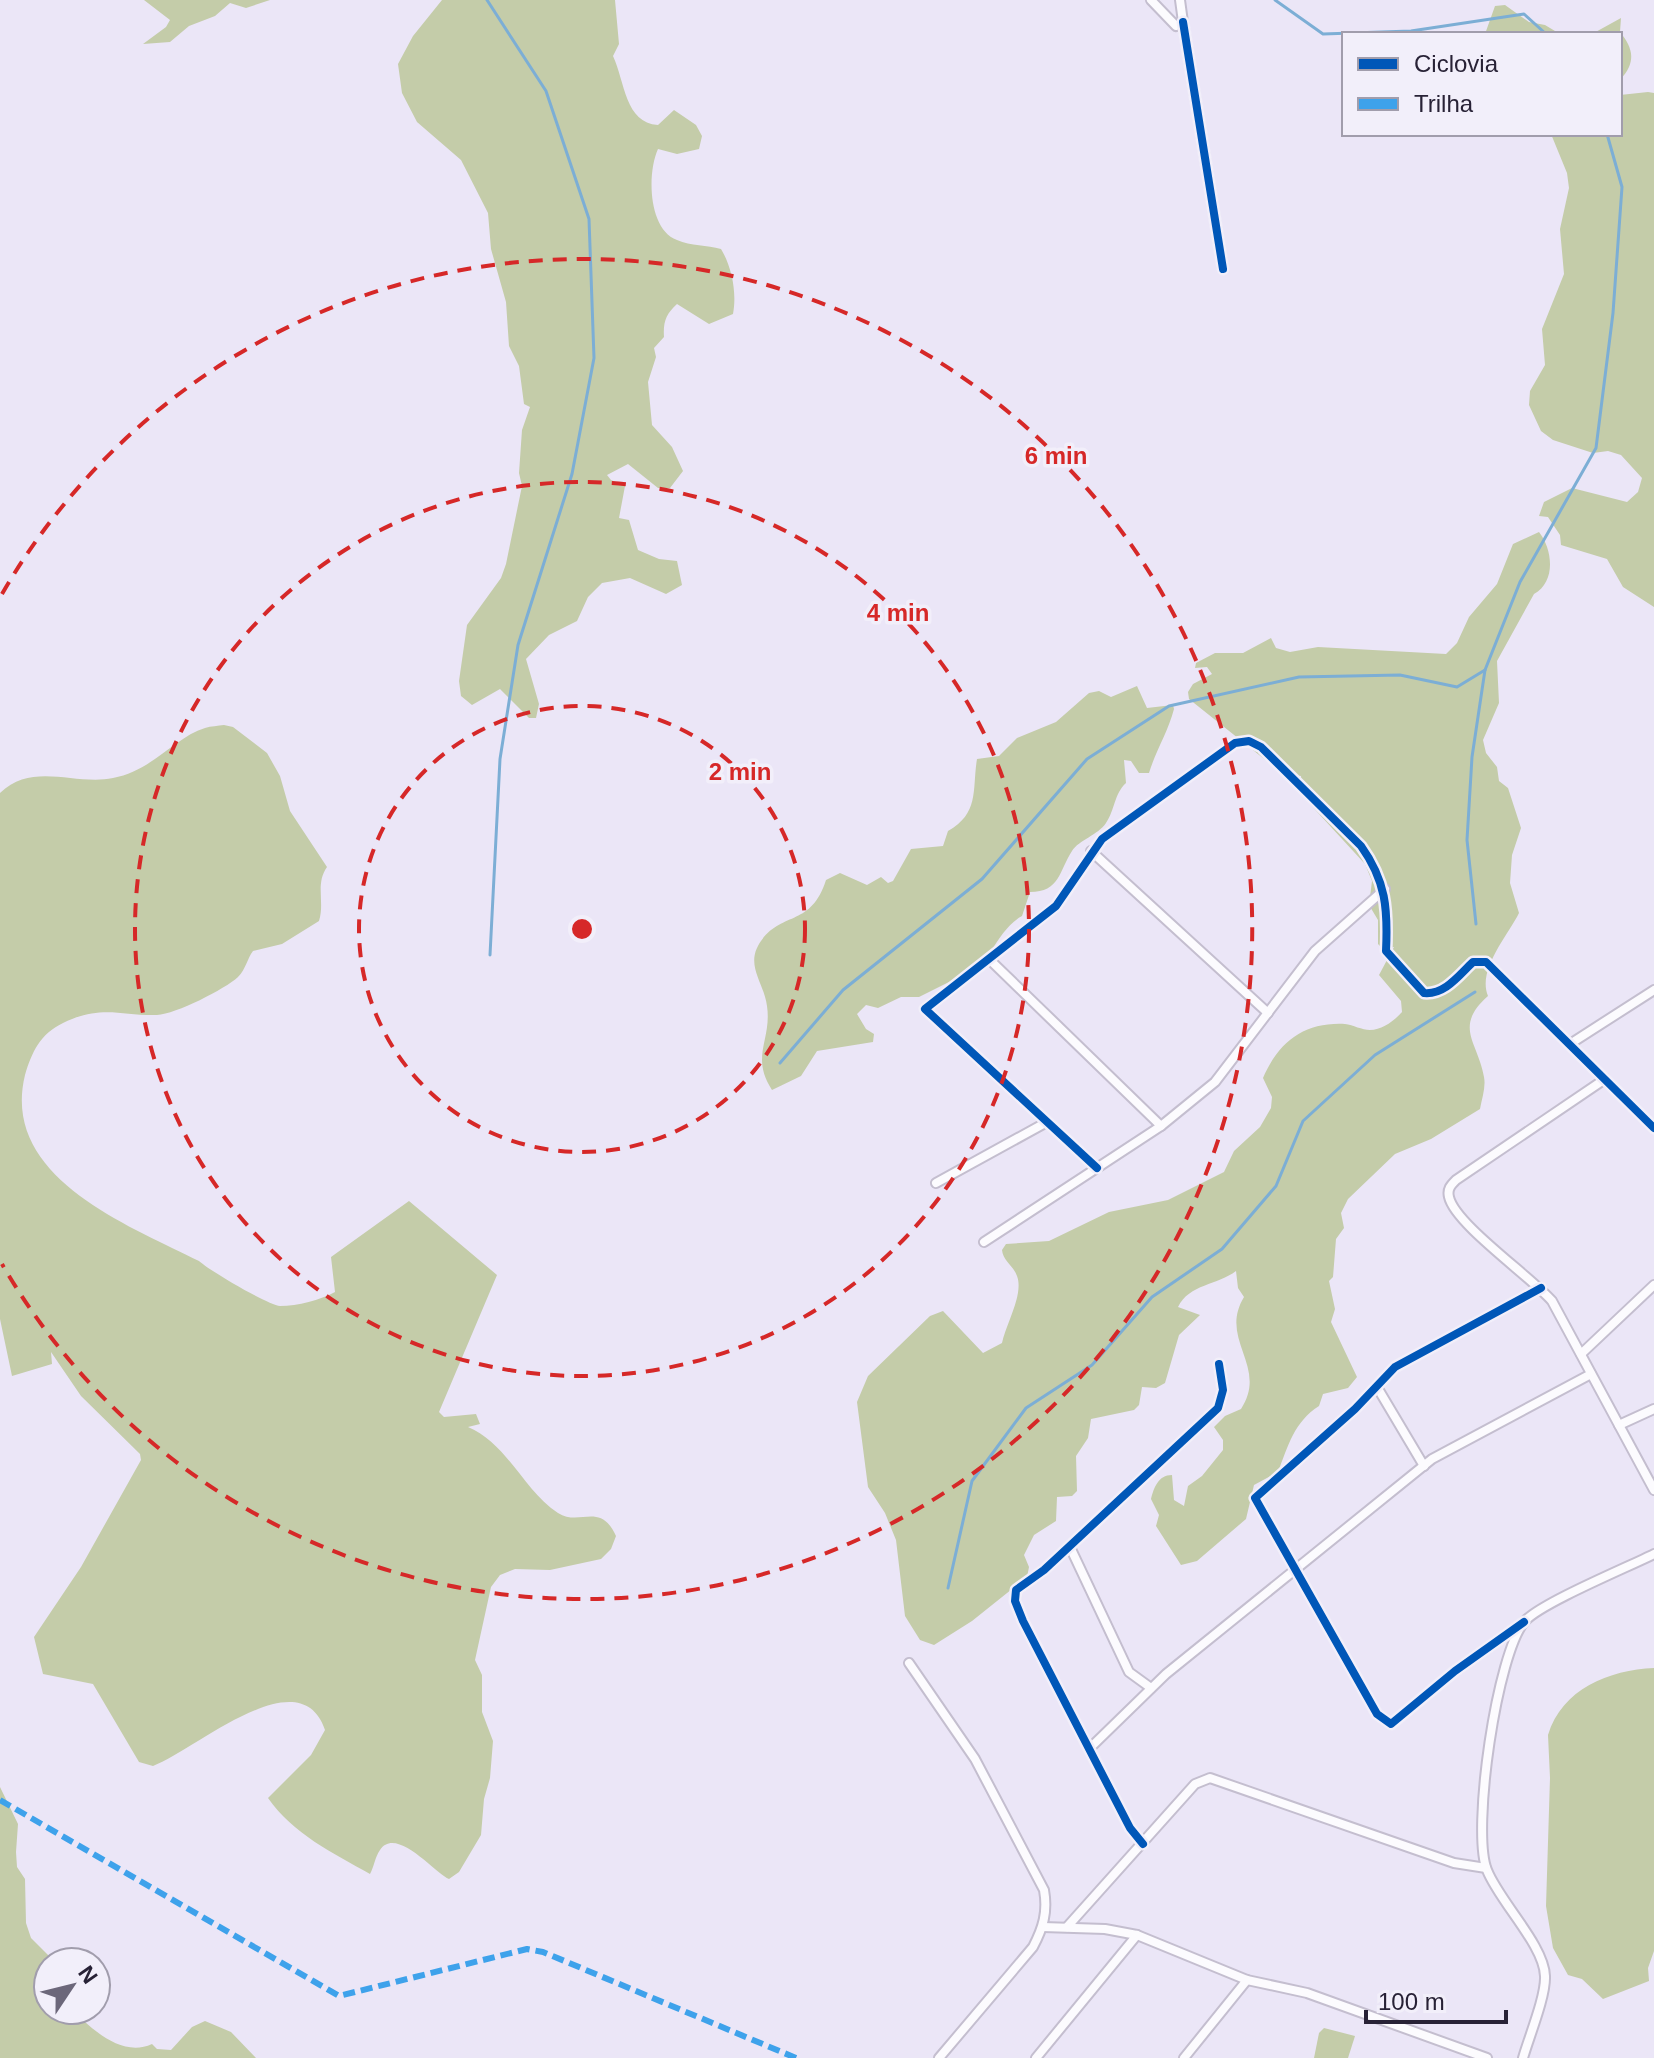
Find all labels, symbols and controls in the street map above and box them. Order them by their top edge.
legend [1342,32,1622,136]
text: Ciclovia [1414,50,1499,77]
text: Trilha [1414,90,1474,117]
text: 6 min [1025,442,1087,469]
text: 4 min [867,599,929,626]
text: 2 min [709,758,771,785]
centre of rings [568,915,596,943]
north arrow [32,1946,112,2026]
text: N [73,1961,103,1988]
scale bar [1366,1974,1506,2024]
text: 100 m [1378,1988,1445,2015]

